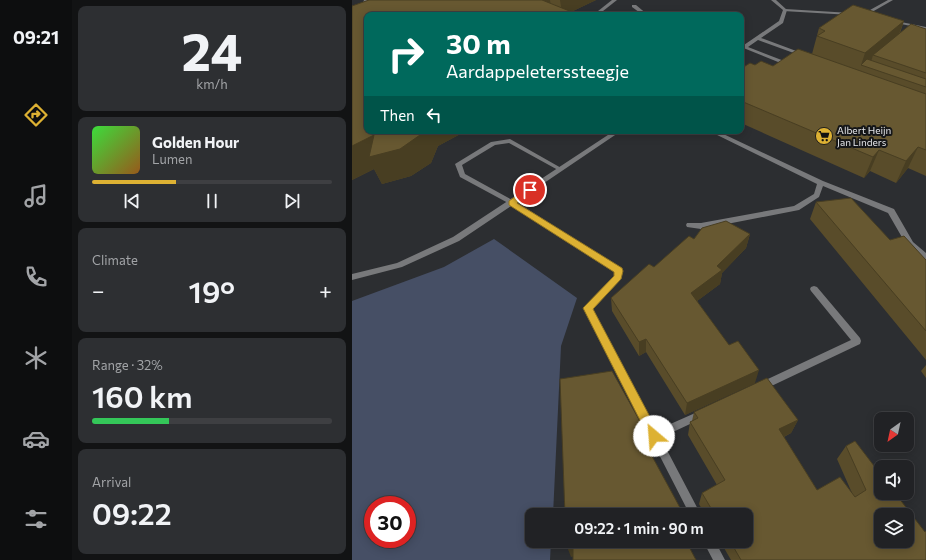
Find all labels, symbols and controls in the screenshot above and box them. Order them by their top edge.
text: 24 [182,18,242,82]
text: 09:21 [13,26,59,48]
text: 30 m [446,26,511,60]
icon: right [380,28,432,80]
text: Aardappeleterssteegje [446,60,629,82]
text: km/h [196,76,228,92]
icon: directions [22,101,50,129]
icon: left [423,104,445,126]
text: Then [380,106,415,124]
place label: Albert Heijn Jan Linders [837,124,891,148]
supermarket icon: Albert Heijn Jan Linders [814,126,834,146]
text: Golden Hour [152,133,239,151]
text: Lumen [152,151,192,167]
pin [513,173,547,207]
icon: arrive [519,179,541,201]
icon: music [22,182,50,210]
icon: previous [121,190,143,212]
icon: pause [201,190,223,212]
icon: next [281,190,303,212]
text: Climate [92,252,138,268]
icon: phone [22,263,50,291]
text: 19° [189,272,235,309]
text: − [92,277,105,304]
text: + [319,277,332,304]
icon: climate [22,344,50,372]
text: Range · 32% [92,357,163,373]
text: 160 km [92,377,192,414]
north arrow [874,412,914,452]
map controls [874,412,914,548]
position arrow [633,415,675,457]
icon: car [22,425,50,453]
button: sound [874,460,914,500]
text: Arrival [92,474,131,490]
text: 09:22 [92,494,172,531]
speed limit sign: 30 [364,496,416,548]
icon: filters [22,505,50,533]
button: layers [874,508,914,548]
text: 09:22 · 1 min · 90 m [574,519,704,537]

